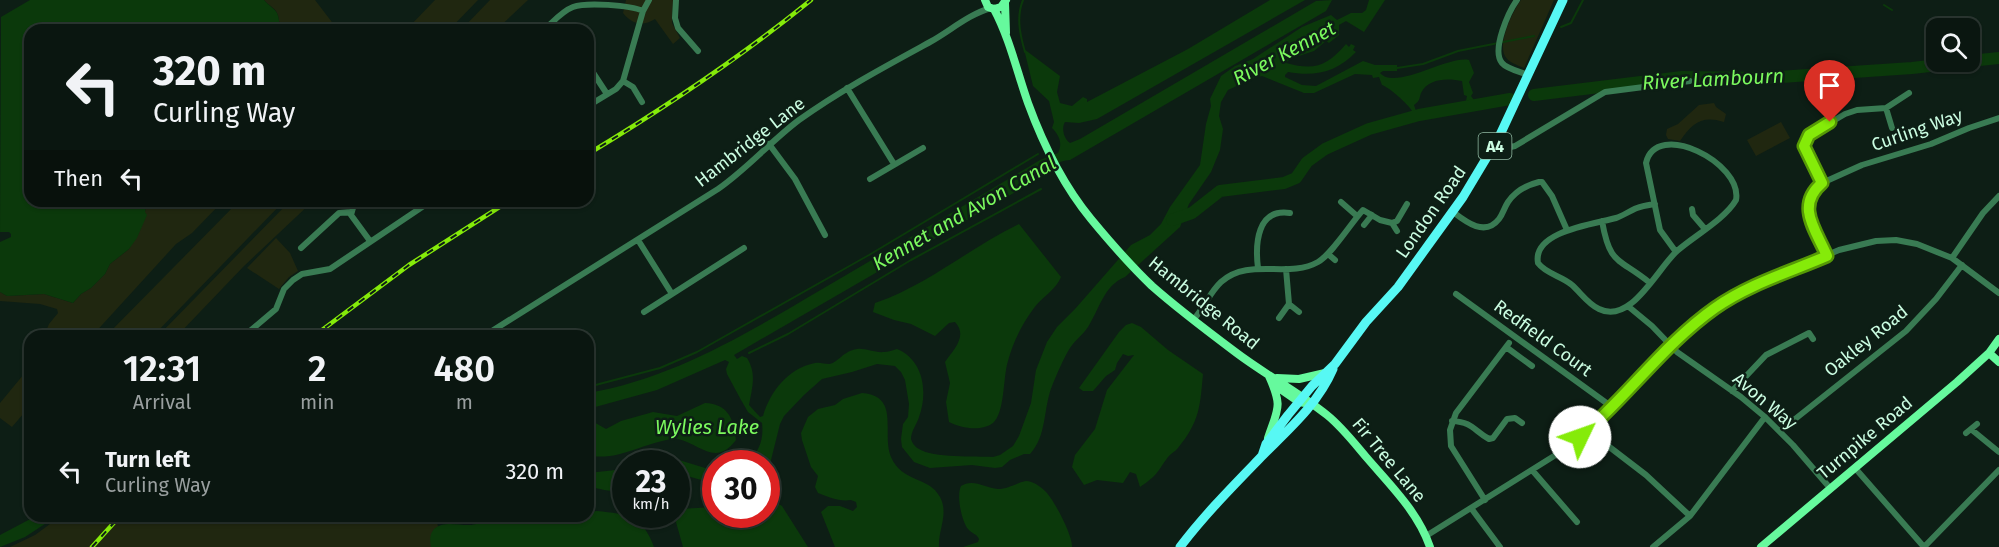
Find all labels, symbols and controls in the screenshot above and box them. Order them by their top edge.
water label: River Kennet [1229,16,1340,90]
map controls [1926,18,1980,72]
button: search [1926,18,1980,72]
text: 320 m [153,46,266,96]
icon: left [54,48,132,126]
pin [1804,60,1855,122]
water label: River Lambourn [1642,63,1784,95]
icon: arrive [1813,69,1846,102]
street label: Hambridge Lane [691,92,809,192]
text: Curling Way [153,97,295,129]
street label: Curling Way [1869,104,1966,156]
road number: A4 [1478,133,1512,159]
water label: Kennet and Avon Canal [868,151,1060,275]
icon: left [115,162,148,195]
street label: London Road [1391,162,1471,262]
text: Then [54,165,103,192]
street label: Hambridge Road [1144,252,1264,354]
street label: Redfield Court [1490,295,1597,381]
street label: Oakley Road [1820,301,1912,381]
text: 12:31 [123,347,201,391]
text: 2 [308,347,327,391]
text: 480 [433,347,495,391]
street label: Avon Way [1728,368,1802,434]
text: Arrival [133,390,191,414]
text: min [300,390,335,414]
text: m [456,390,473,414]
street label: Turnpike Road [1813,392,1917,484]
position arrow [1548,405,1612,469]
street label: Fir Tree Lane [1347,413,1431,507]
water label: Wylies Lake [655,415,759,439]
text: Turn left [105,446,190,473]
speed limit sign: 30 [702,450,780,528]
icon: left [54,455,87,488]
text: 320 m [505,458,564,485]
text: 23 [636,464,666,500]
text: Curling Way [105,473,210,497]
text: km/h [632,495,670,513]

